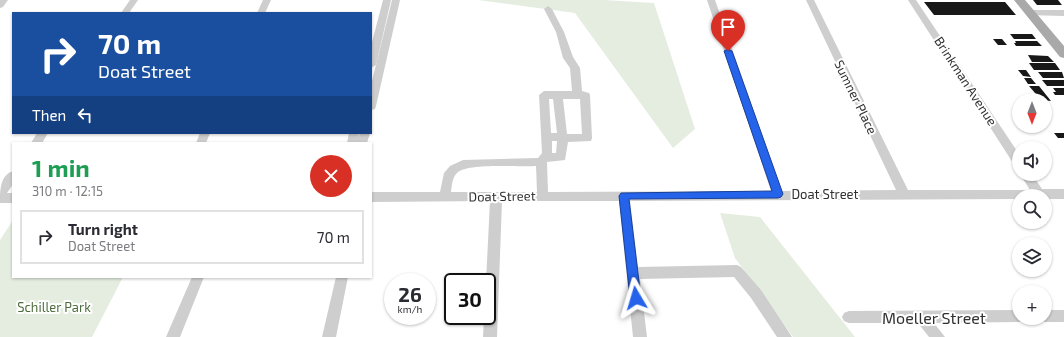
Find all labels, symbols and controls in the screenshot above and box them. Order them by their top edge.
pin [711,10,745,51]
icon: arrive [717,16,739,38]
text: 70 m [98,26,161,60]
icon: right [32,28,84,80]
street label: Brinkman Avenue [931,33,1001,129]
street label: Sumner Place [831,57,881,137]
text: Doat Street [98,60,191,82]
north arrow [1012,93,1052,133]
map controls [1012,93,1052,325]
icon: left [74,104,96,126]
text: Then [32,106,66,124]
button: sound [1012,141,1052,181]
text: 1 min [32,153,90,182]
button: close [310,155,352,197]
text: 310 m · 12:15 [32,183,103,199]
street label: Doat Street [791,186,859,202]
street label: Doat Street [468,187,536,205]
button: search [1012,189,1052,229]
text: Turn right [68,220,138,238]
icon: right [34,226,56,248]
text: 70 m [317,228,350,246]
button: layers [1012,237,1052,277]
text: Doat Street [68,238,135,254]
speed limit sign: 30 [444,273,496,325]
position arrow [615,277,657,319]
text: 26 [398,282,422,306]
button: + [1012,285,1052,325]
park label: Schiller Park [17,299,91,315]
text: km/h [398,303,422,315]
street label: Moeller Street [882,308,986,327]

